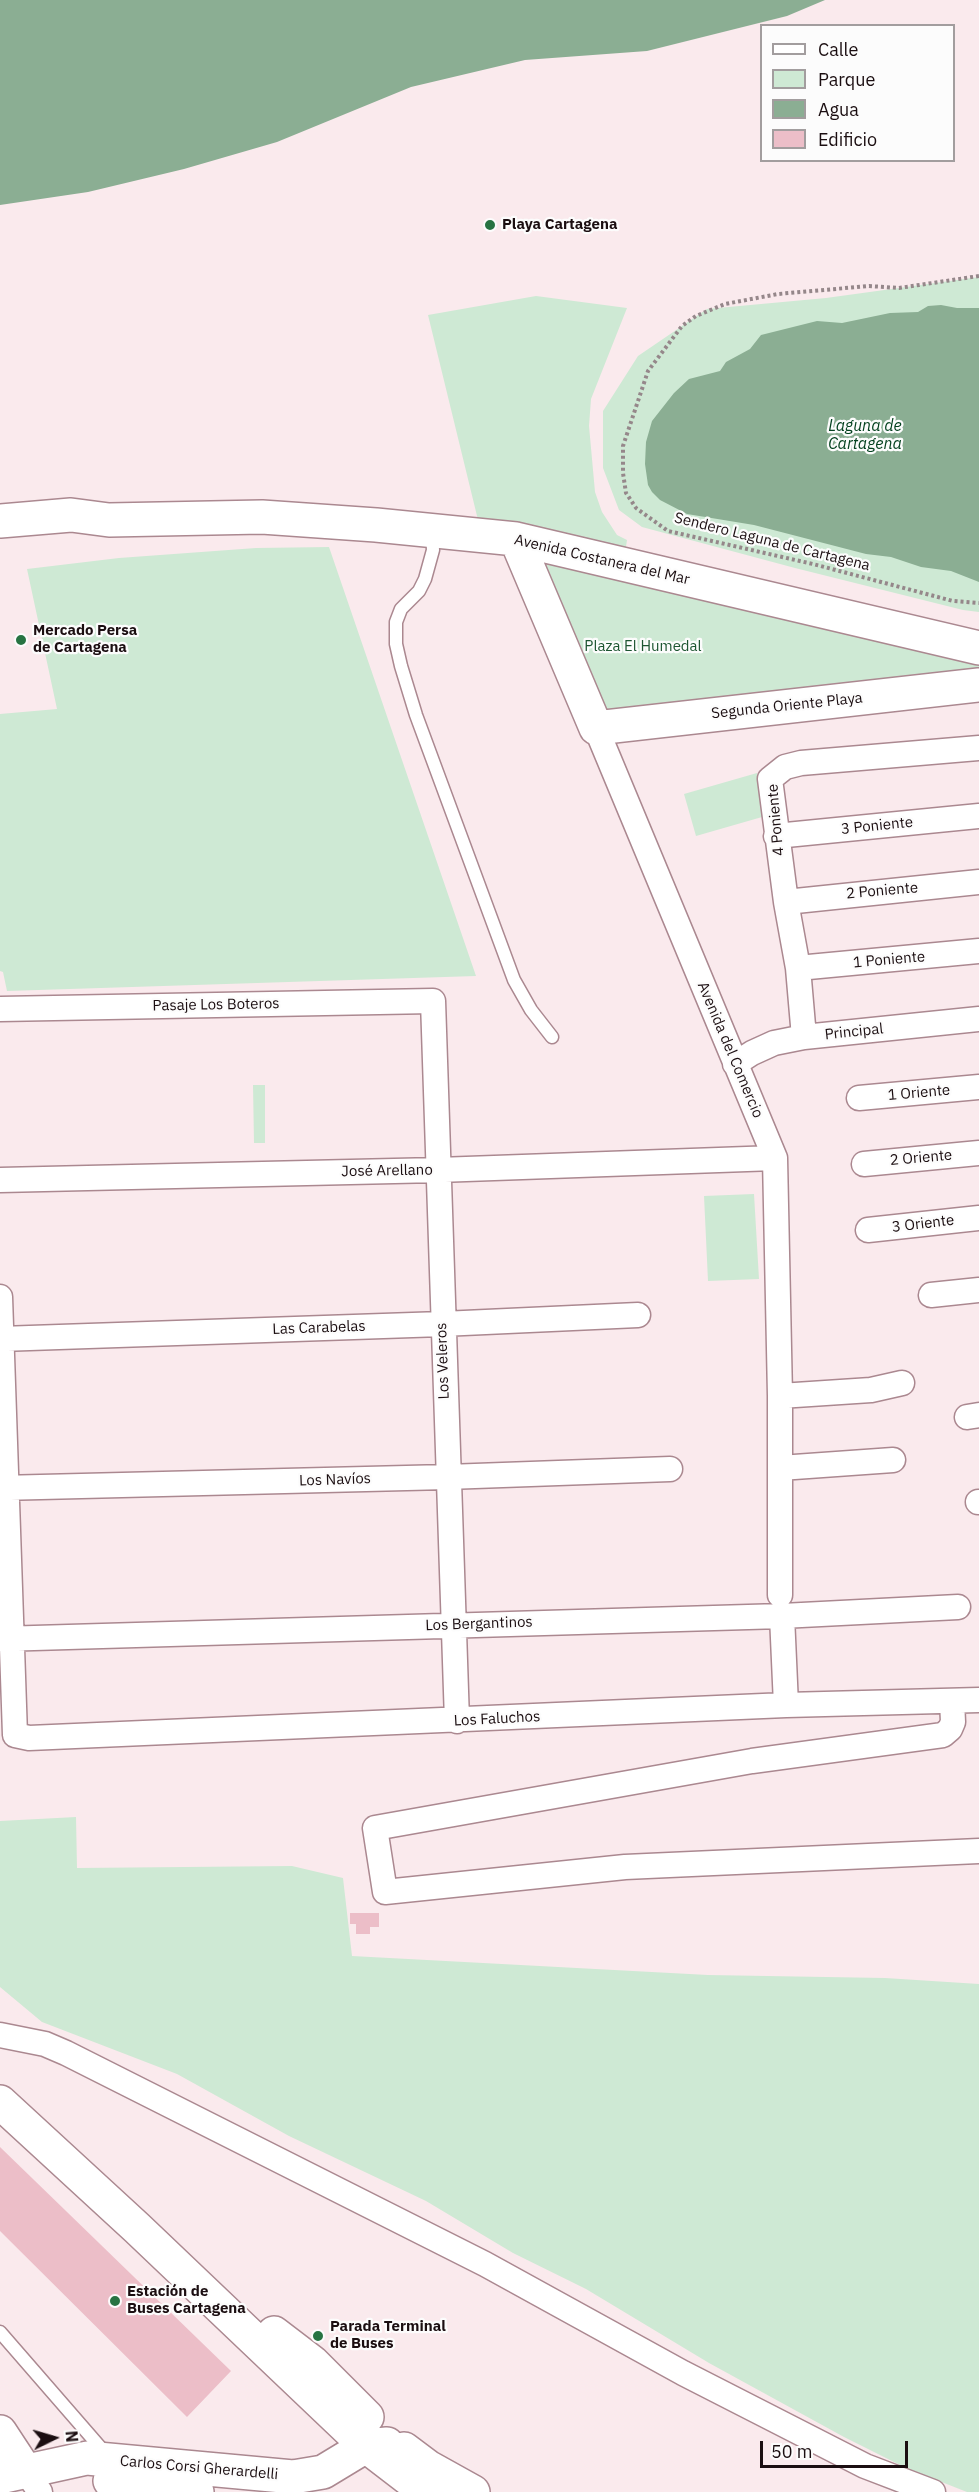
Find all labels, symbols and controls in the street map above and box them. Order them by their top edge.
legend [760,24,955,162]
text: Calle [818,38,858,61]
text: Parque [818,68,875,91]
text: Agua [818,98,859,121]
text: Edificio [818,128,877,151]
place label: Playa Cartagena [502,216,617,234]
marker: Playa Cartagena [483,218,497,232]
water label: Laguna de Cartagena [828,416,902,454]
street label: Sendero Laguna de Cartagena [672,509,872,575]
street label: Avenida Costanera del Mar [513,531,691,589]
place label: Mercado Persa de Cartagena [33,622,137,657]
marker: Mercado Persa de Cartagena [14,633,28,647]
park label: Plaza El Humedal [584,638,702,656]
street label: Segunda Oriente Playa [710,689,864,723]
street label: 4 Poniente [764,783,788,857]
street label: 3 Poniente [840,813,914,839]
street label: 2 Poniente [845,879,919,903]
street label: 1 Poniente [852,948,926,972]
street label: Avenida del Comercio [693,979,767,1121]
street label: Pasaje Los Boteros [152,995,280,1015]
street label: Principal [824,1020,884,1044]
street label: 1 Oriente [887,1081,951,1105]
street label: 2 Oriente [889,1146,953,1170]
street label: José Arellano [341,1161,433,1181]
street label: 3 Oriente [891,1211,955,1237]
street label: Las Carabelas [272,1317,366,1339]
street label: Los Veleros [433,1322,453,1400]
street label: Los Navíos [299,1470,371,1490]
street label: Los Bergantinos [425,1613,533,1635]
street label: Los Faluchos [453,1708,541,1730]
place label: Estación de Buses Cartagena [127,2283,246,2318]
marker: Estación de Buses Cartagena [108,2294,122,2308]
place label: Parada Terminal de Buses [330,2318,446,2353]
marker: Parada Terminal de Buses [311,2329,325,2343]
north arrow [24,2408,84,2468]
scale bar [763,2429,912,2467]
text: N [61,2430,82,2443]
text: 50 m [771,2440,813,2463]
street label: Carlos Corsi Gherardelli [119,2452,279,2484]

